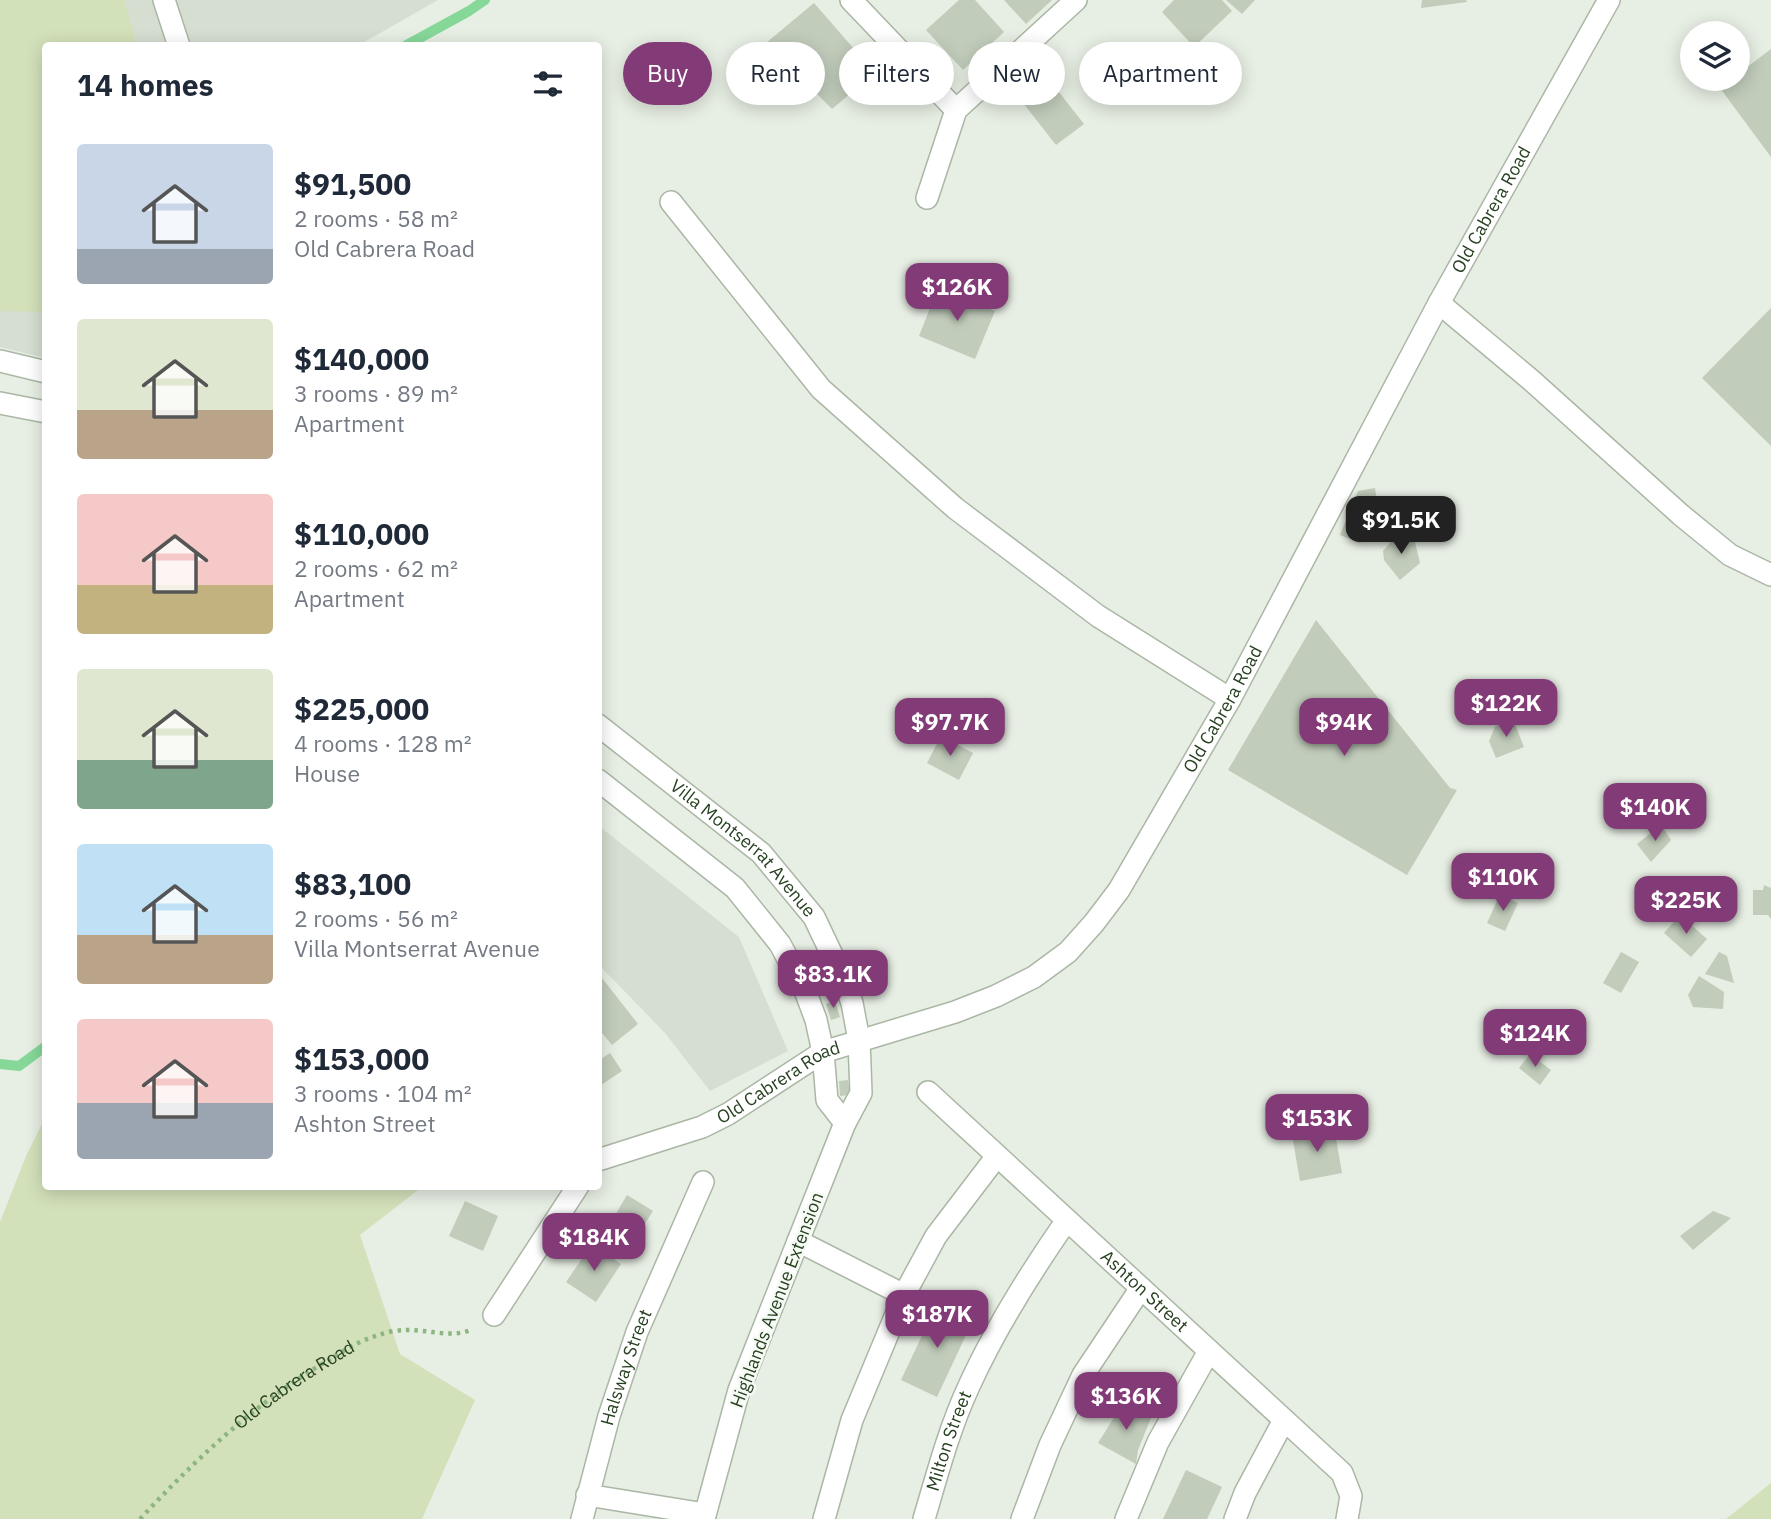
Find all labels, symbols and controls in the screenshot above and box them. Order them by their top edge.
map controls [1680,21,1750,91]
button: layers [1680,21,1750,91]
chip: Buy [623,42,712,105]
chip: Rent [726,42,825,105]
chip: Filters [839,42,954,105]
chip: New [968,42,1065,105]
chip: Apartment [1079,42,1242,105]
text: 14 homes [77,65,214,104]
icon: filters [529,65,567,103]
street label: Old Cabrera Road [1446,142,1536,277]
text: $91,500 [294,164,411,203]
icon: home [133,172,217,256]
text: 2 rooms · 58 m² [294,203,458,233]
text: Old Cabrera Road [294,233,475,263]
pin: $126K [908,264,1006,323]
text: $126K [921,271,993,301]
text: $140,000 [294,339,429,378]
icon: home [133,347,217,431]
text: 3 rooms · 89 m² [294,378,458,408]
text: Apartment [294,408,405,438]
pin: $91.5K [1344,496,1458,556]
text: $91.5K [1362,504,1440,534]
text: $110,000 [294,514,429,553]
icon: home [133,522,217,606]
text: 2 rooms · 62 m² [294,553,458,583]
text: Apartment [294,583,405,613]
street label: Old Cabrera Road [1178,642,1267,777]
pin: $122K [1457,680,1555,739]
text: $122K [1470,687,1542,717]
text: $225,000 [294,689,429,728]
icon: home [133,697,217,781]
pin: $97.7K [893,698,1007,758]
pin: $94K [1303,698,1385,758]
text: $97.7K [911,706,989,736]
text: $94K [1315,706,1373,736]
text: 4 rooms · 128 m² [294,728,472,758]
text: House [294,758,360,788]
street label: Villa Montserrat Avenue [666,774,821,922]
pin: $140K [1606,784,1704,843]
text: $140K [1619,791,1691,821]
pin: $110K [1454,853,1552,913]
text: $110K [1467,861,1539,891]
text: $83,100 [294,864,411,903]
icon: home [133,872,217,956]
pin: $225K [1637,876,1735,936]
text: $225K [1650,884,1722,914]
text: 2 rooms · 56 m² [294,903,458,933]
text: Villa Montserrat Avenue [294,933,540,963]
pin: $83.1K [776,950,890,1010]
text: $83.1K [794,958,872,988]
pin: $124K [1486,1010,1584,1069]
text: $124K [1499,1017,1571,1047]
street label: Old Cabrera Road [713,1035,843,1129]
text: $153,000 [294,1039,429,1078]
icon: home [133,1047,217,1131]
text: 3 rooms · 104 m² [294,1078,472,1108]
pin: $153K [1268,1094,1366,1154]
text: $153K [1281,1102,1353,1132]
text: Ashton Street [294,1108,435,1138]
street label: Highlands Avenue Extension [725,1189,828,1411]
pin: $184K [545,1214,643,1273]
text: $184K [558,1221,630,1251]
street label: Ashton Street [1096,1245,1193,1337]
pin: $187K [888,1290,986,1350]
text: $187K [901,1298,973,1328]
street label: Halsway Street [595,1305,657,1428]
street label: Old Cabrera Road [229,1335,358,1434]
pin: $136K [1077,1372,1175,1432]
text: $136K [1090,1380,1162,1410]
street label: Milton Street [921,1387,976,1494]

